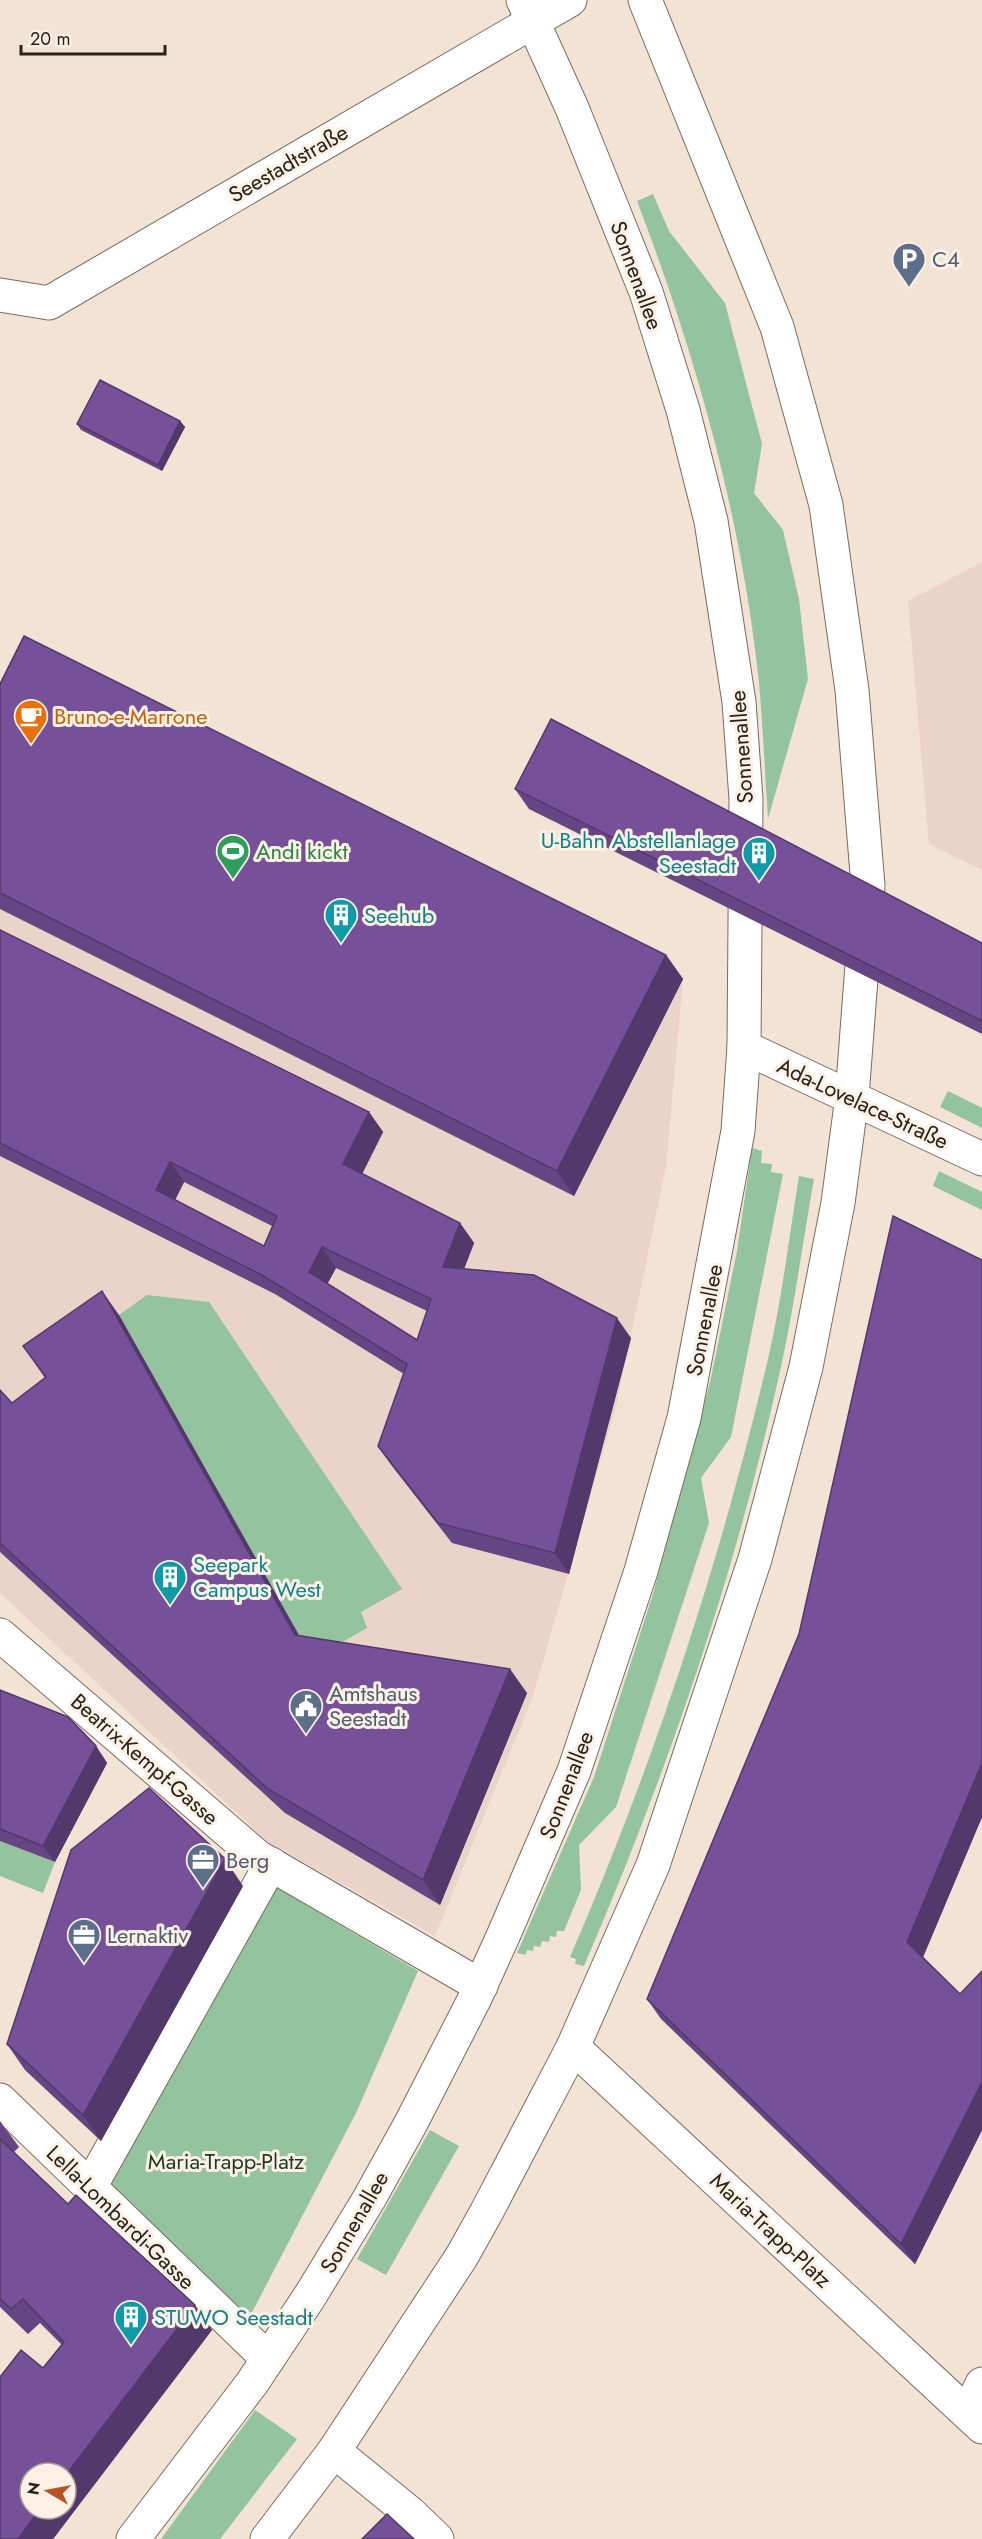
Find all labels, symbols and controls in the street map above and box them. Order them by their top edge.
scale bar [21,18,165,56]
text: 20 m [30,26,70,52]
street label: Seestadtstraße [222,116,354,210]
street label: Sonnenallee [603,216,671,334]
parking icon: C4 [891,241,927,288]
place label: C4 [932,243,960,275]
street label: Sonnenallee [721,689,761,805]
cafe icon: Bruno-e-Marrone [13,698,49,745]
place label: Bruno-e-Marrone [54,700,208,732]
place label: U-Bahn Abstellanlage Seestadt [541,824,737,881]
sports icon: Andi kickt [215,833,251,880]
place label: Andi kickt [256,835,349,867]
building icon: U-Bahn Abstellanlage Seestadt [741,835,777,882]
building icon: Seehub [323,897,359,944]
place label: Seehub [364,899,434,931]
street label: Ada-Lovelace-Straße [772,1049,954,1157]
street label: Sonnenallee [677,1261,731,1379]
place label: Seepark Campus West [193,1548,322,1605]
building icon: Seepark Campus West [152,1559,188,1606]
place label: Amtshaus Seestadt [329,1677,418,1734]
street label: Beatrix-Kempf-Gasse [64,1686,226,1832]
public building icon: Amtshaus Seestadt [288,1688,324,1735]
street label: Sonnenallee [531,1726,601,1844]
office icon: Berg [185,1842,221,1889]
place label: Berg [226,1844,269,1876]
office icon: Lernaktiv [66,1917,102,1964]
place label: Lernaktiv [107,1919,189,1951]
street label: Lella-Lombardi-Gasse [39,2137,203,2297]
park label: Maria-Trapp-Platz [148,2145,304,2177]
street label: Sonnenallee [312,2165,396,2279]
street label: Maria-Trapp-Platz [703,2165,839,2295]
building icon: STUWO Seestadt [113,2299,149,2346]
place label: STUWO Seestadt [154,2301,313,2333]
north arrow [18,2461,78,2521]
text: N [21,2480,46,2497]

